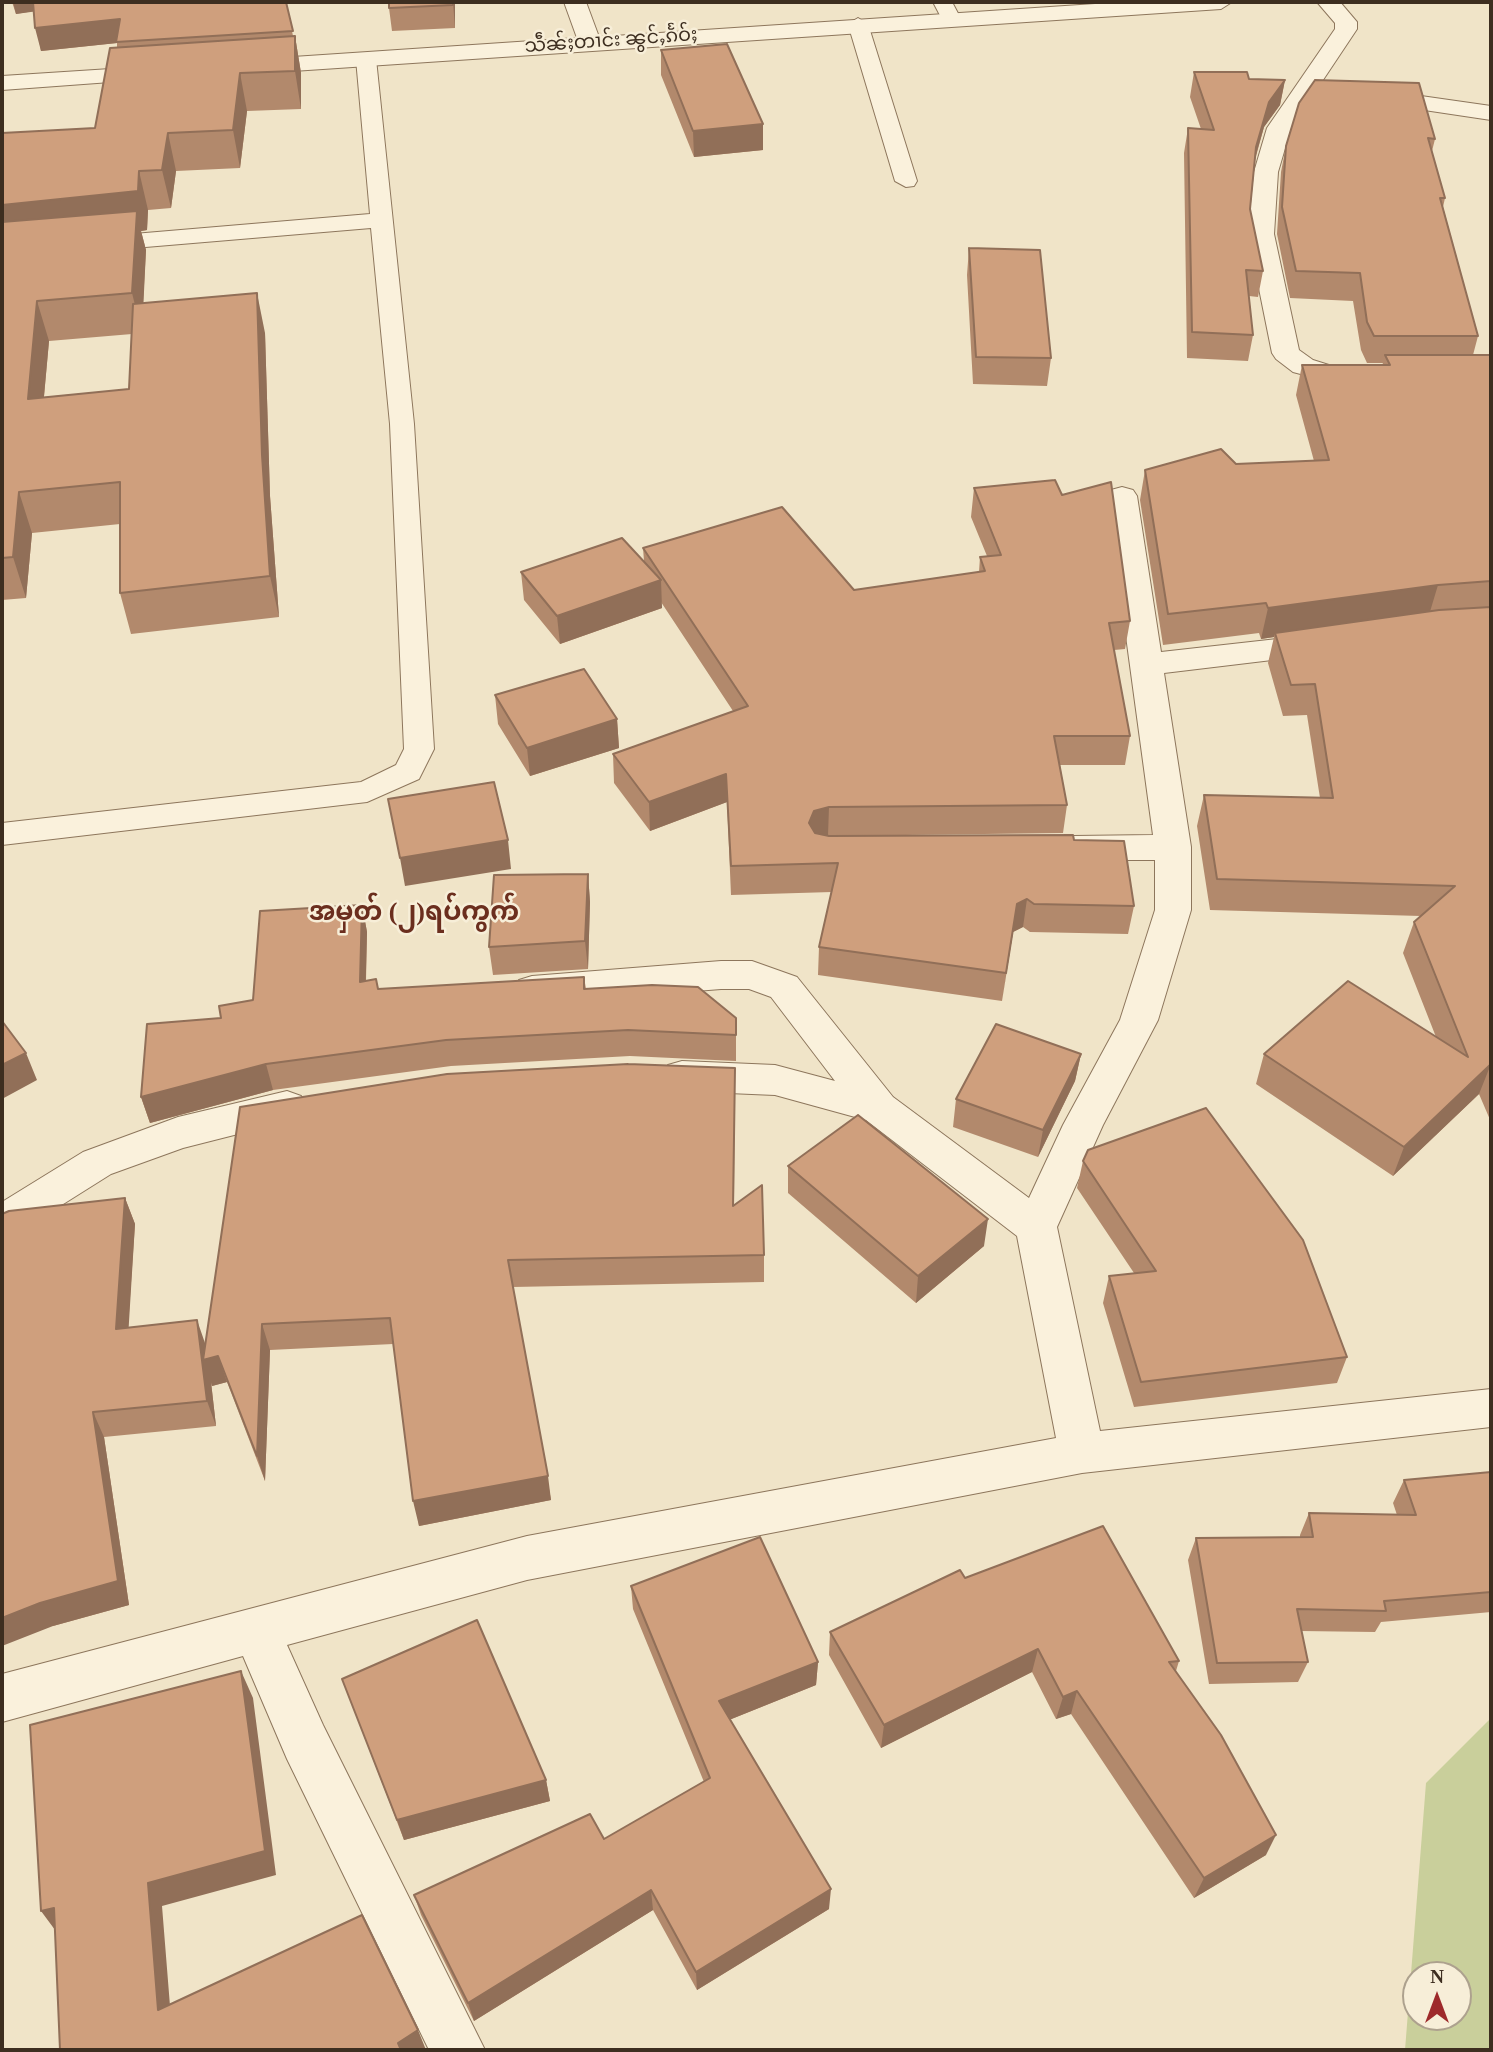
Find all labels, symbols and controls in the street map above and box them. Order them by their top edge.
street label: သဵၼ်ႈတၢင်း ၼွင်ႇၵႅဝ်ႈ [524,24,698,58]
district label: အမှတ် (၂)ရပ်ကွက် [309,897,519,929]
north arrow [1402,1961,1472,2031]
text: N [1430,1966,1444,1987]

